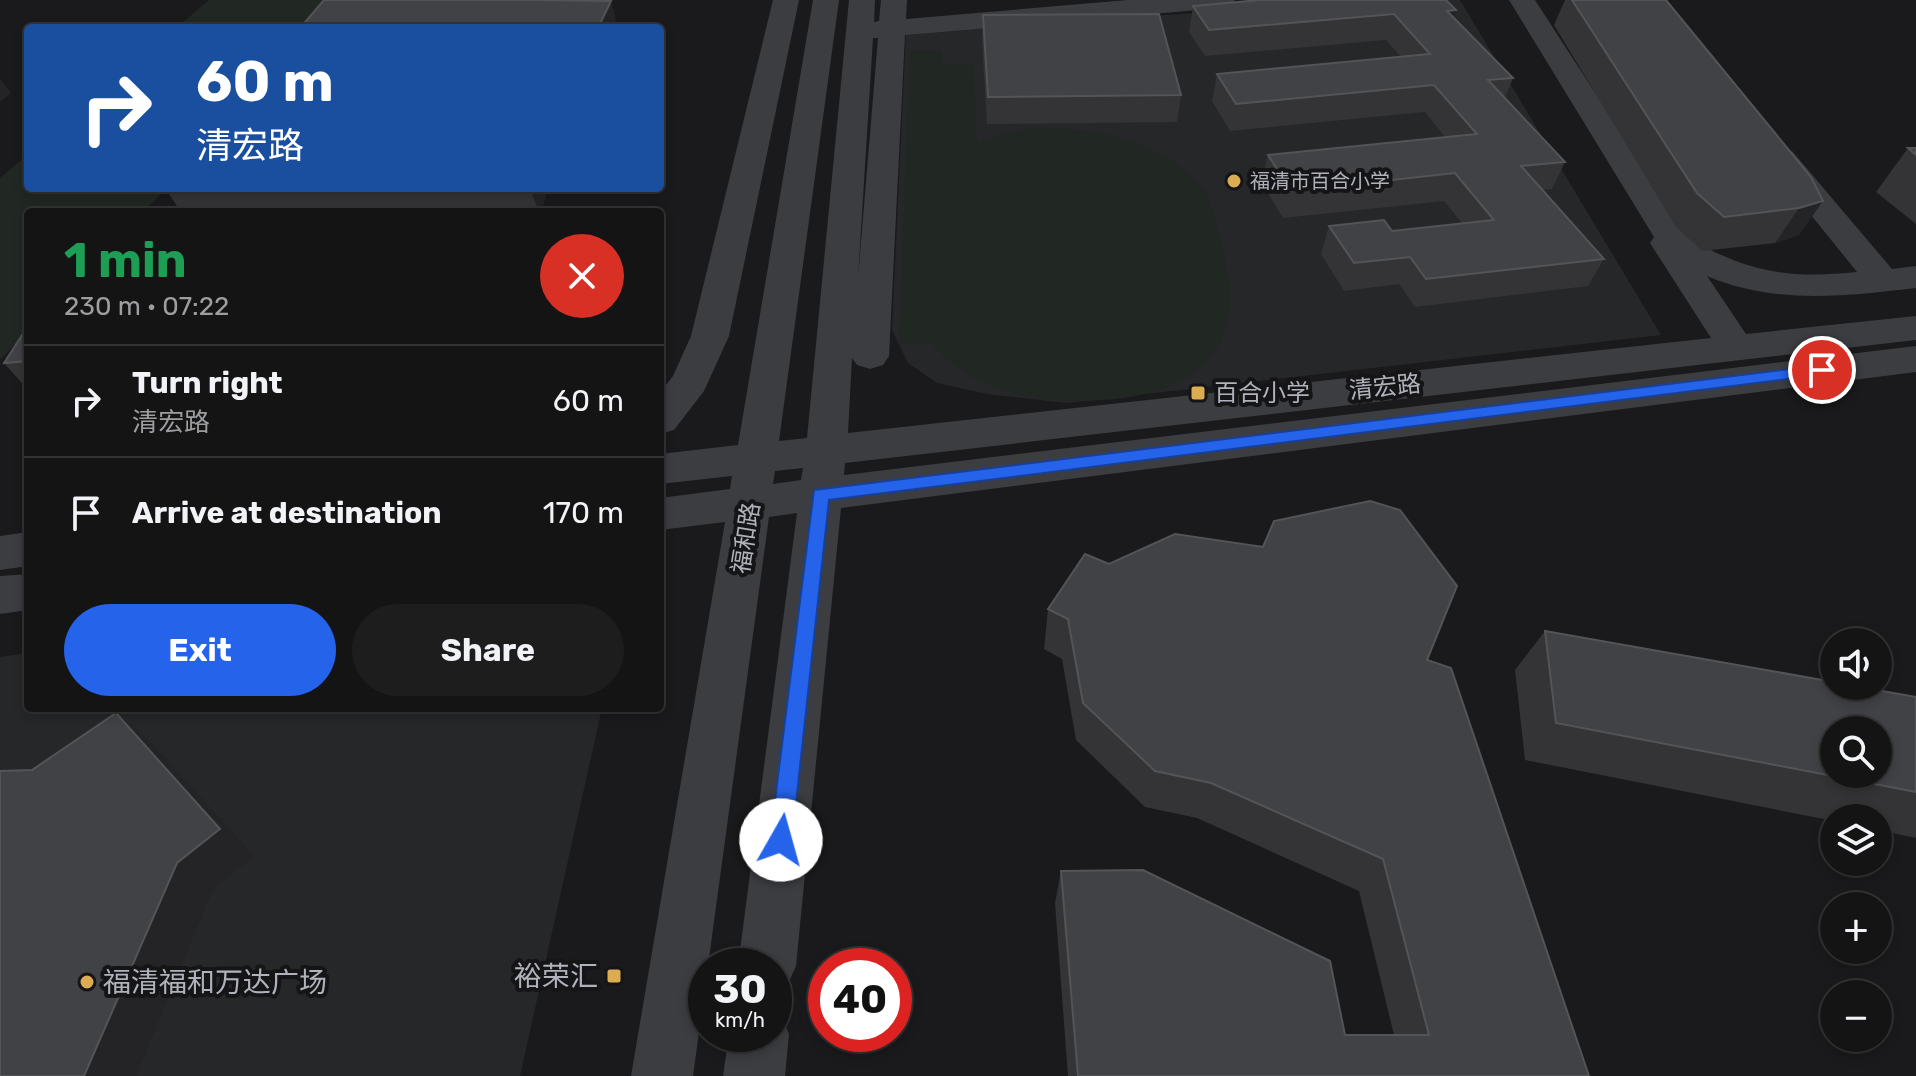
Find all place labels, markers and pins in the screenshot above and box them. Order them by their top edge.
place label: 福清市百合小学 [1250,169,1390,193]
marker: 福清市百合小学 [1225,172,1243,190]
pin [1788,336,1856,404]
place label: 百合小学 [1214,379,1310,407]
marker: 百合小学 [1189,384,1207,402]
place label: 裕荣汇 [514,960,598,993]
place label: 福清福和万达广场 [103,966,327,999]
marker: 裕荣汇 [605,967,623,985]
marker: 福清福和万达广场 [78,973,96,991]

